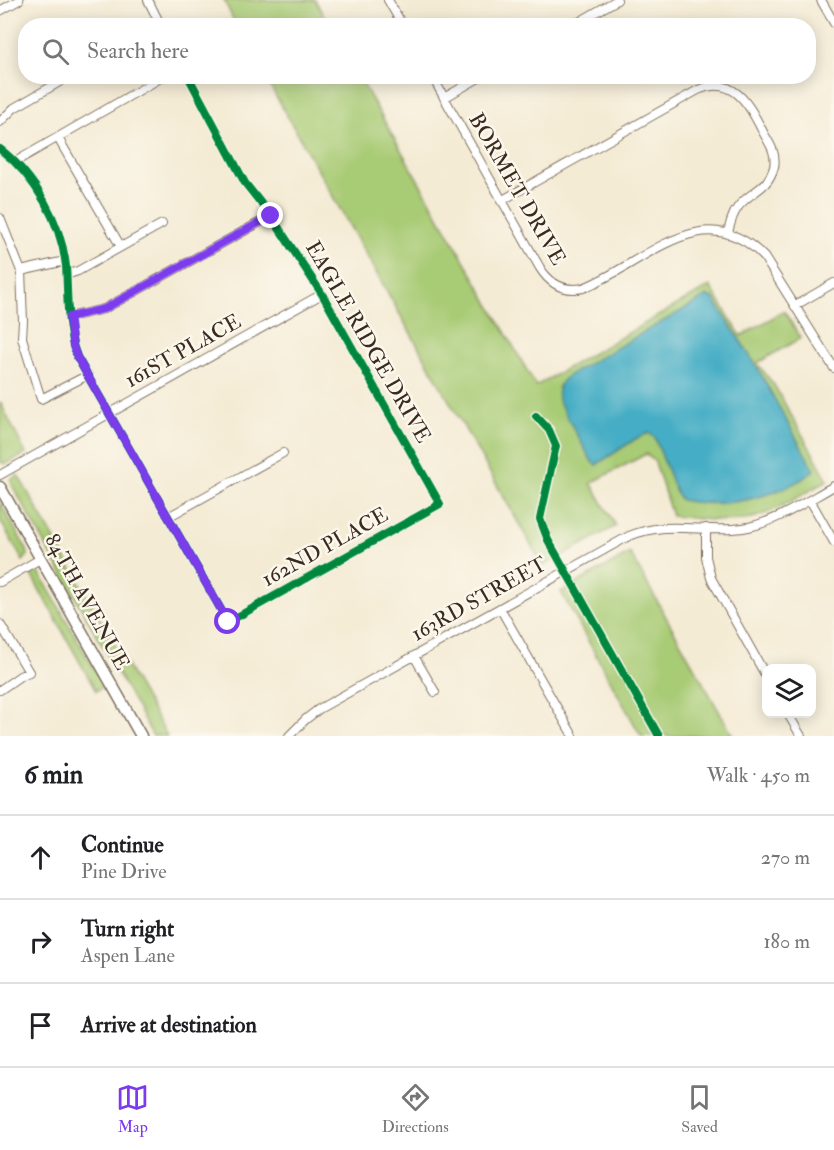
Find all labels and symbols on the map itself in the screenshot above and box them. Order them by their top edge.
street label: BORMET DRIVE [462,108,572,270]
route end [257,202,283,228]
street label: EAGLE RIDGE DRIVE [299,236,437,448]
street label: 161ST PLACE [120,308,246,394]
street label: 162ND PLACE [257,501,393,593]
street label: 84TH AVENUE [38,529,136,675]
street label: 163RD STREET [407,550,552,647]
route start [214,608,240,634]

